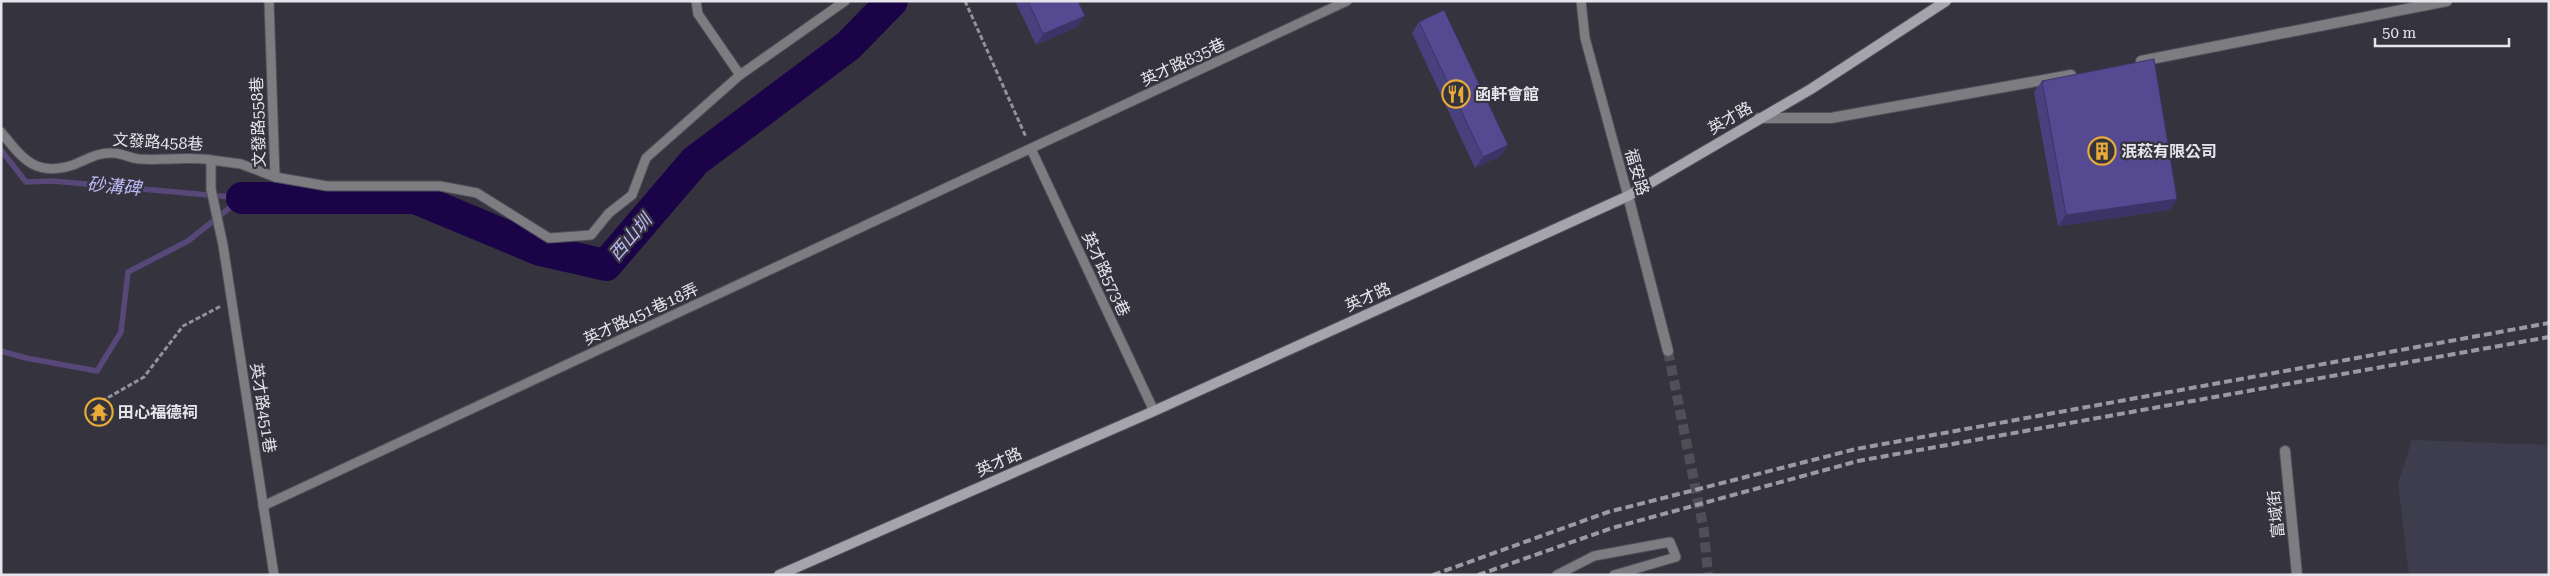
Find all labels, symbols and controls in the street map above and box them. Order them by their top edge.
scale bar [2375,15,2509,47]
text: 50 m [2382,24,2417,42]
street label: 英才路835巷 [1138,34,1228,90]
street label: 文發路558巷 [247,76,269,168]
restaurant icon: 函軒會館 [1441,79,1471,109]
place label: 函軒會館 [1475,85,1539,104]
street label: 英才路 [1704,98,1756,138]
street label: 文發路458巷 [112,130,204,154]
building icon: 泯菘有限公司 [2087,136,2117,166]
place label: 泯菘有限公司 [2121,142,2217,161]
street label: 福安路 [1621,146,1653,198]
water label: 砂溝碑 [86,173,144,199]
water label: 西山圳 [604,207,658,264]
street label: 英才路573巷 [1078,229,1134,319]
street label: 英才路451巷18弄 [580,279,702,349]
street label: 英才路 [1342,279,1394,315]
street label: 英才路451巷 [247,362,279,454]
temple icon: 田心福德祠 [84,397,114,427]
place label: 田心福德祠 [118,403,198,422]
street label: 英才路 [973,444,1025,480]
street label: 富域街 [2264,489,2288,539]

